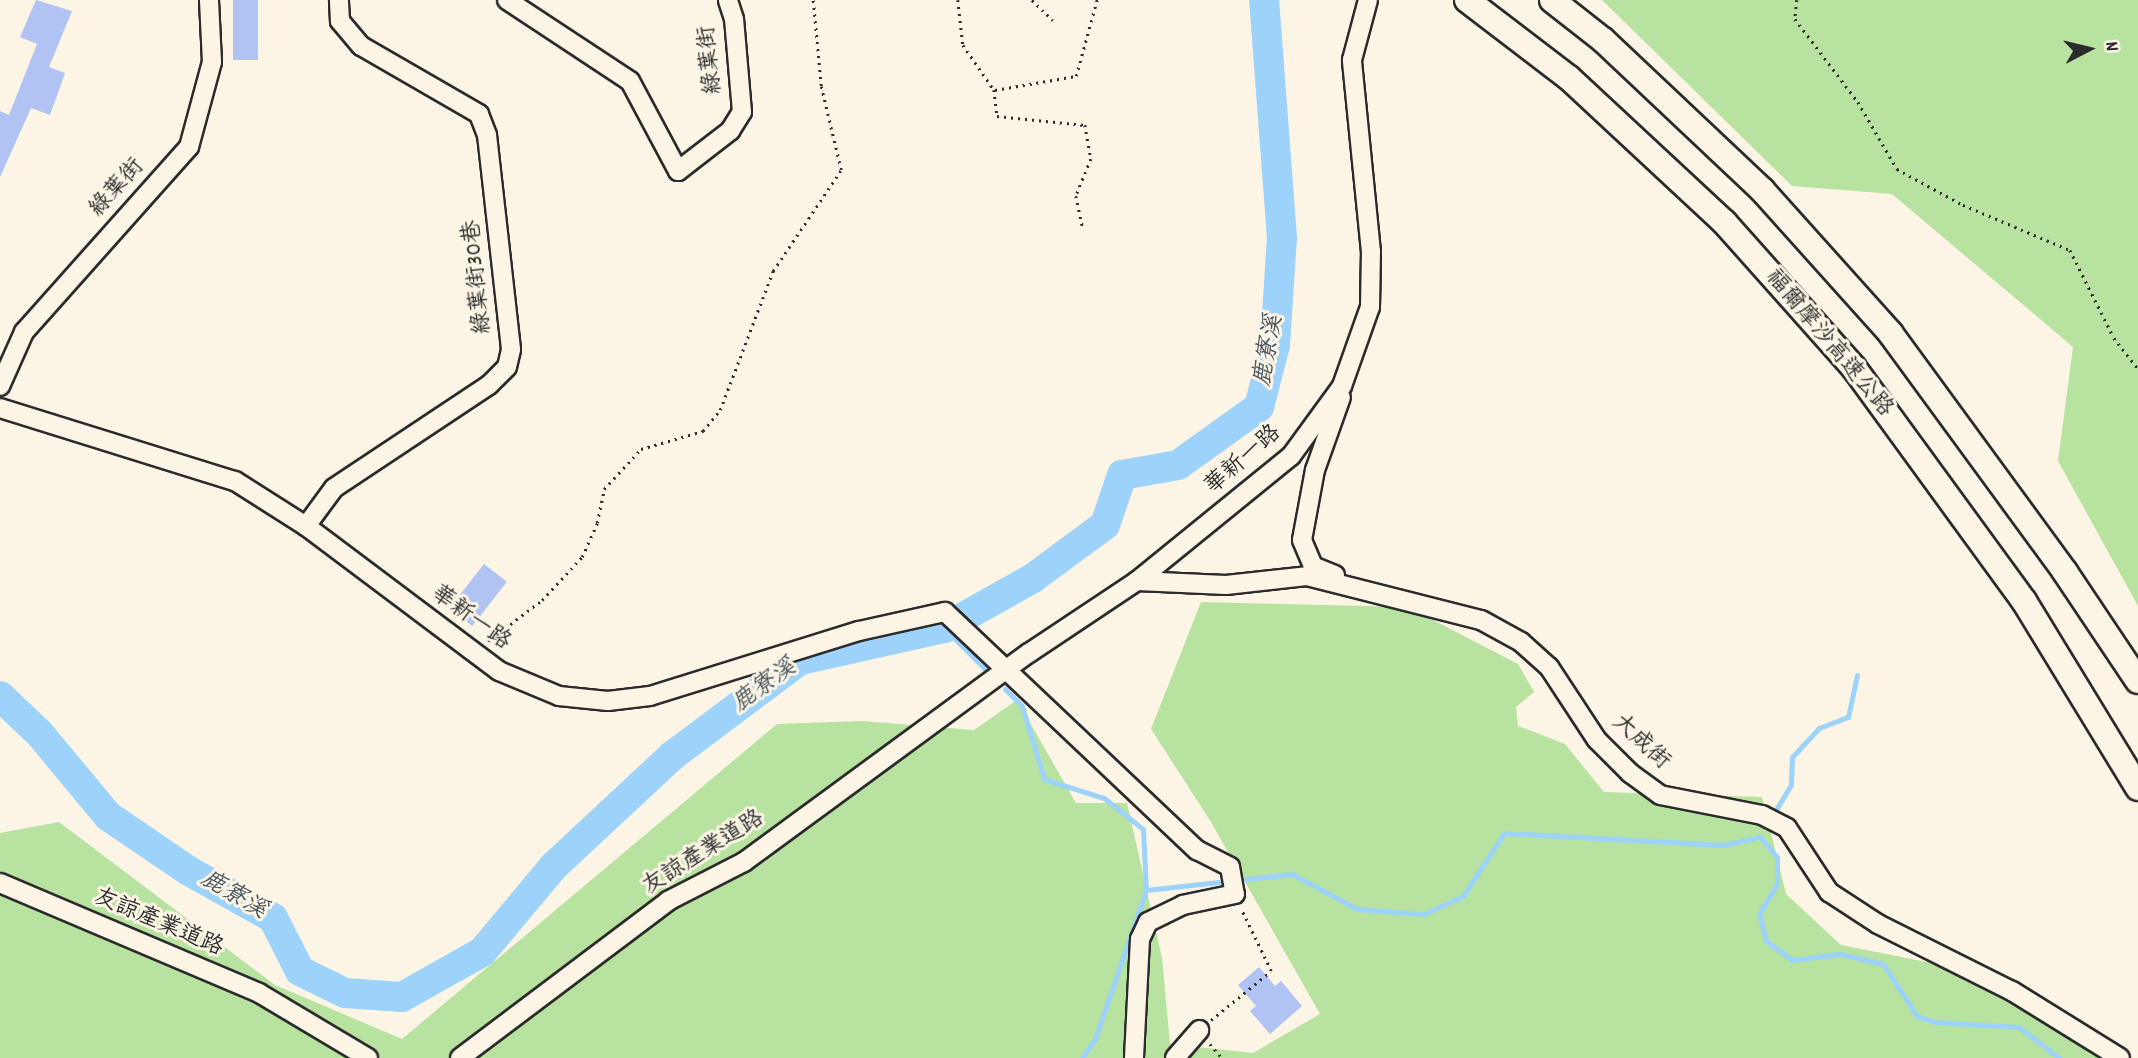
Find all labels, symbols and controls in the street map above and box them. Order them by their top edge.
north arrow [2054,14,2124,84]
street label: 綠葉街 [695,24,729,96]
text: N [2096,40,2124,53]
street label: 綠葉街 [85,154,151,224]
street label: 綠葉街30巷 [459,218,499,336]
street label: 福爾摩沙高速公路 [1758,265,1898,423]
water label: 鹿寮溪 [1250,313,1290,389]
street label: 華新一路 [1200,420,1288,502]
street label: 華新一路 [425,581,515,657]
water label: 鹿寮溪 [727,654,803,720]
street label: 大成街 [1605,709,1675,777]
street label: 友諒產業道路 [638,806,770,902]
water label: 鹿寮溪 [195,866,271,926]
street label: 友諒產業道路 [89,884,227,964]

